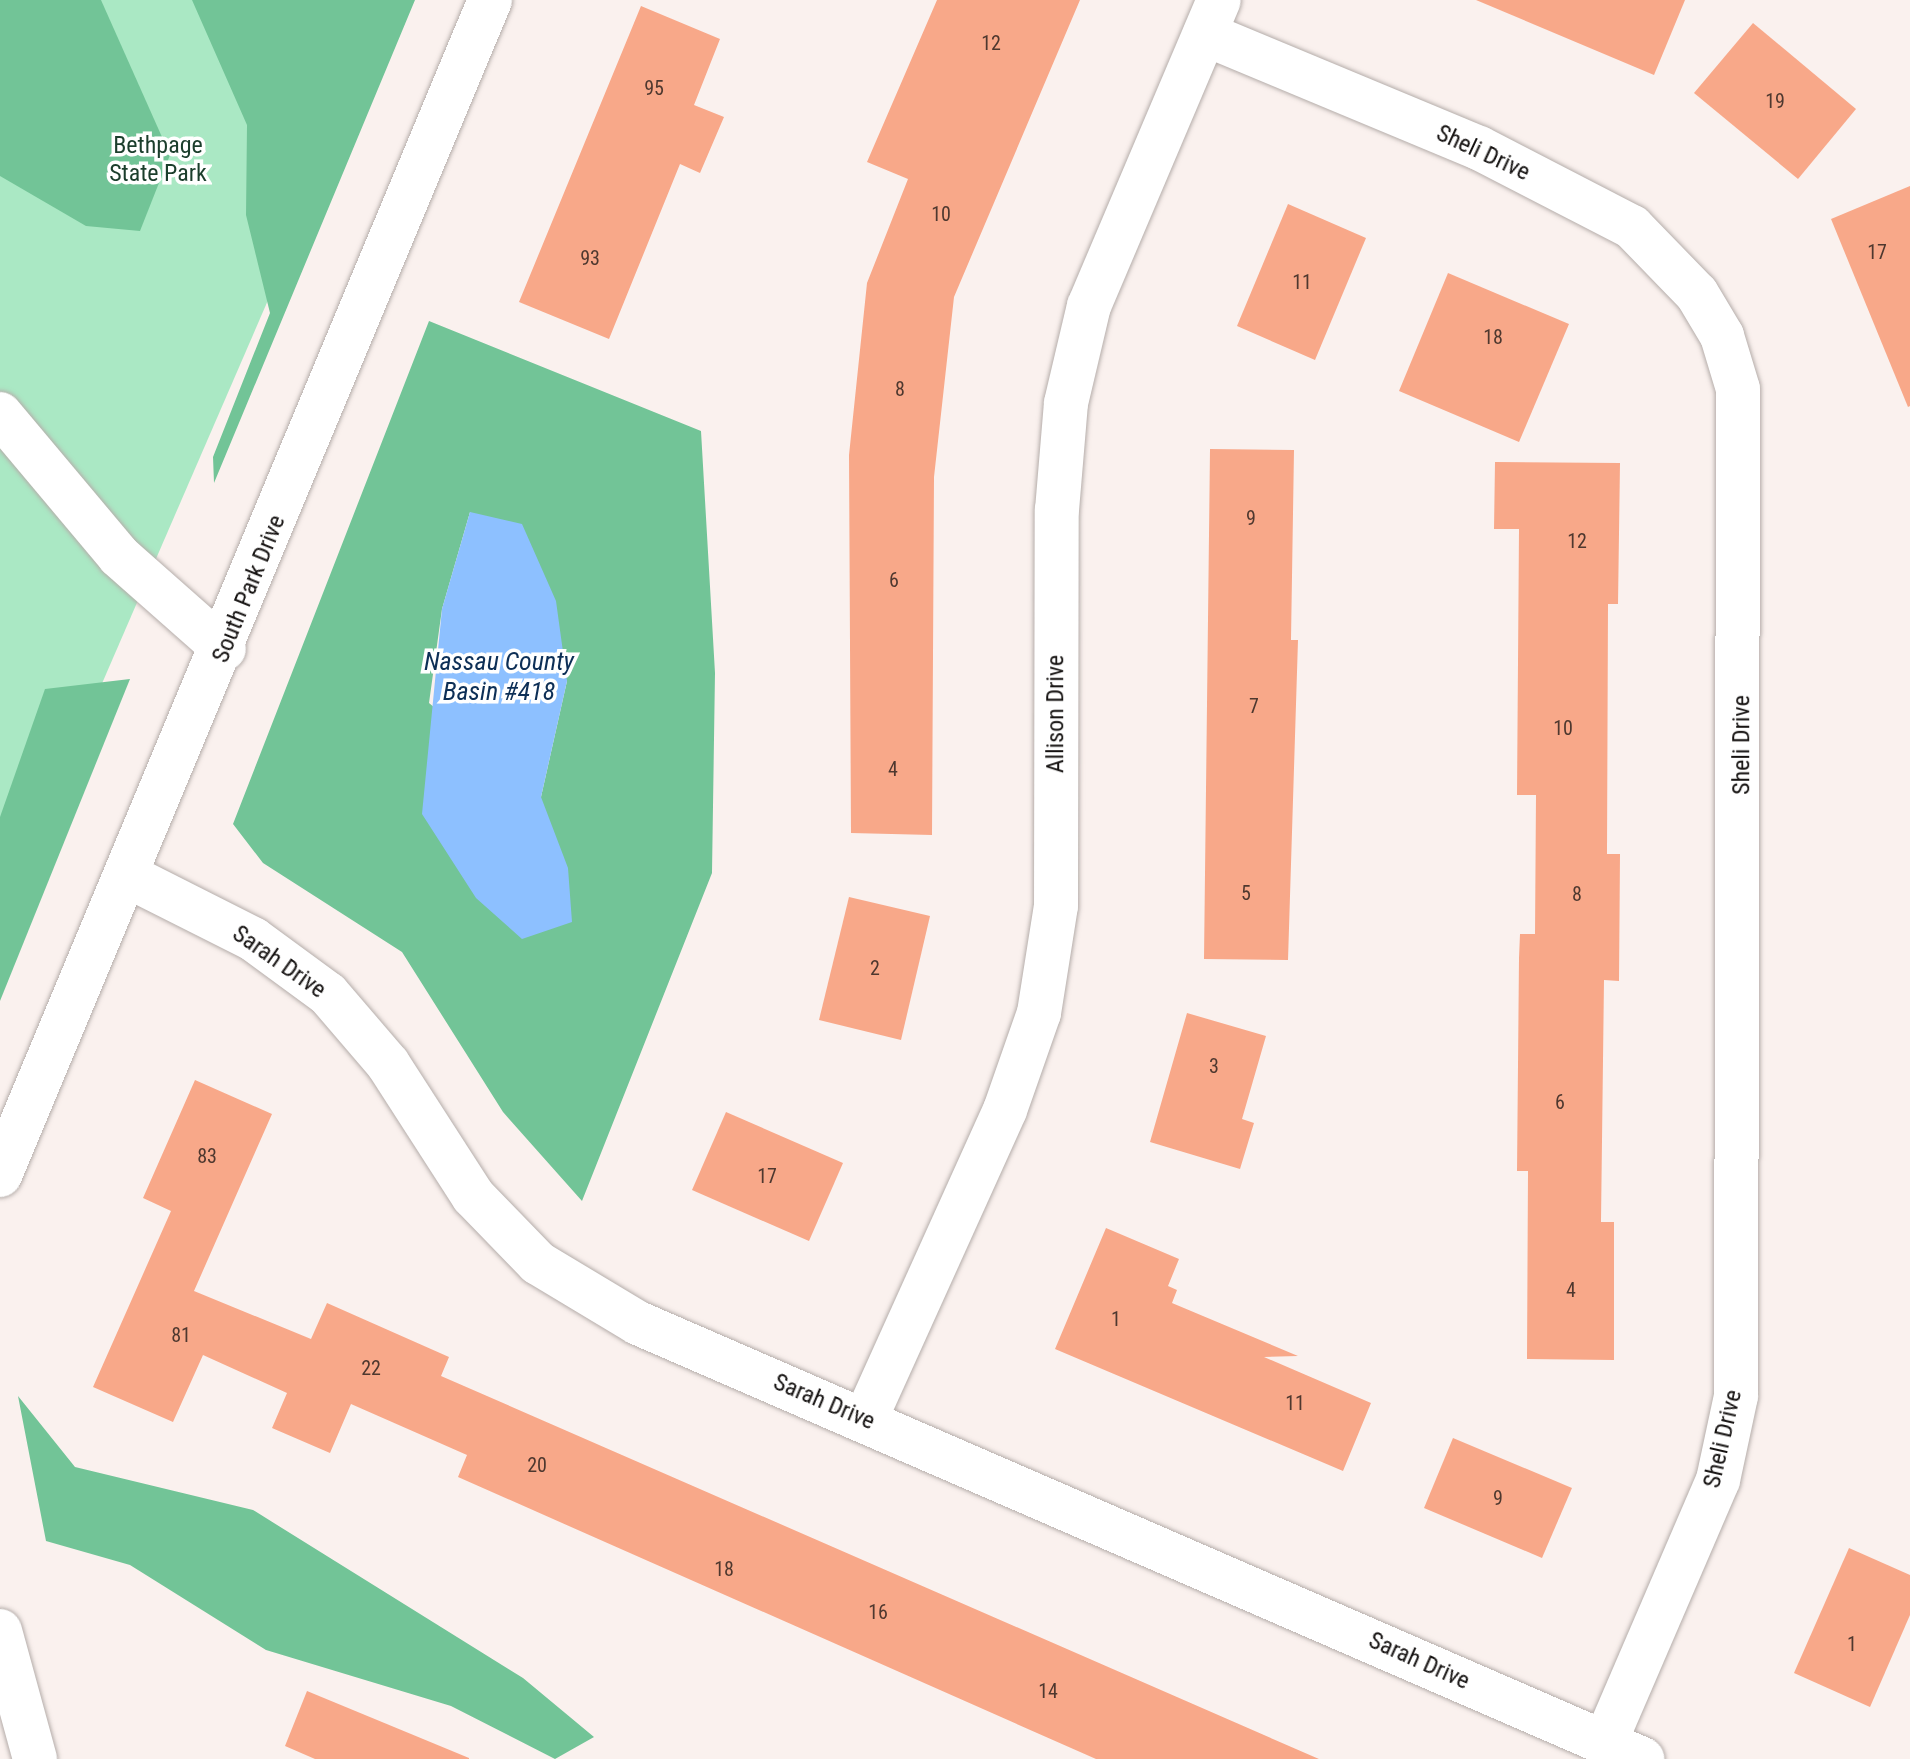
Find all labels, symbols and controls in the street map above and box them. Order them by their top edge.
house number: 12 [981,31,1001,55]
house number: 95 [644,76,664,100]
house number: 19 [1765,89,1785,113]
street label: Sheli Drive [1432,119,1534,187]
park label: Bethpage State Park [109,132,207,188]
house number: 10 [931,202,951,226]
house number: 17 [1867,240,1887,264]
house number: 93 [580,246,600,270]
house number: 11 [1292,270,1312,294]
house number: 18 [1483,325,1503,349]
house number: 8 [895,377,905,401]
house number: 9 [1246,506,1256,530]
street label: South Park Drive [206,511,292,667]
house number: 12 [1567,529,1587,553]
house number: 6 [889,568,899,592]
water label: Nassau County Basin #418 [424,646,574,708]
street label: Allison Drive [1042,655,1070,773]
house number: 7 [1249,694,1259,718]
street label: Sheli Drive [1728,695,1756,795]
house number: 10 [1553,716,1573,740]
house number: 4 [888,757,898,781]
house number: 5 [1241,881,1251,905]
house number: 8 [1572,882,1582,906]
street label: Sarah Drive [227,919,331,1005]
house number: 2 [870,956,880,980]
house number: 3 [1209,1054,1219,1078]
house number: 6 [1555,1090,1565,1114]
house number: 83 [197,1144,217,1168]
house number: 17 [757,1164,777,1188]
house number: 4 [1566,1278,1576,1302]
house number: 1 [1111,1307,1121,1331]
house number: 81 [171,1323,191,1347]
house number: 22 [361,1356,381,1380]
street label: Sarah Drive [769,1368,879,1436]
street label: Sheli Drive [1698,1387,1748,1491]
house number: 11 [1285,1391,1305,1415]
house number: 20 [527,1453,547,1477]
house number: 9 [1493,1486,1503,1510]
house number: 18 [714,1557,734,1581]
house number: 16 [868,1600,888,1624]
street label: Sarah Drive [1364,1626,1474,1696]
house number: 1 [1847,1632,1857,1656]
house number: 14 [1038,1679,1058,1703]

